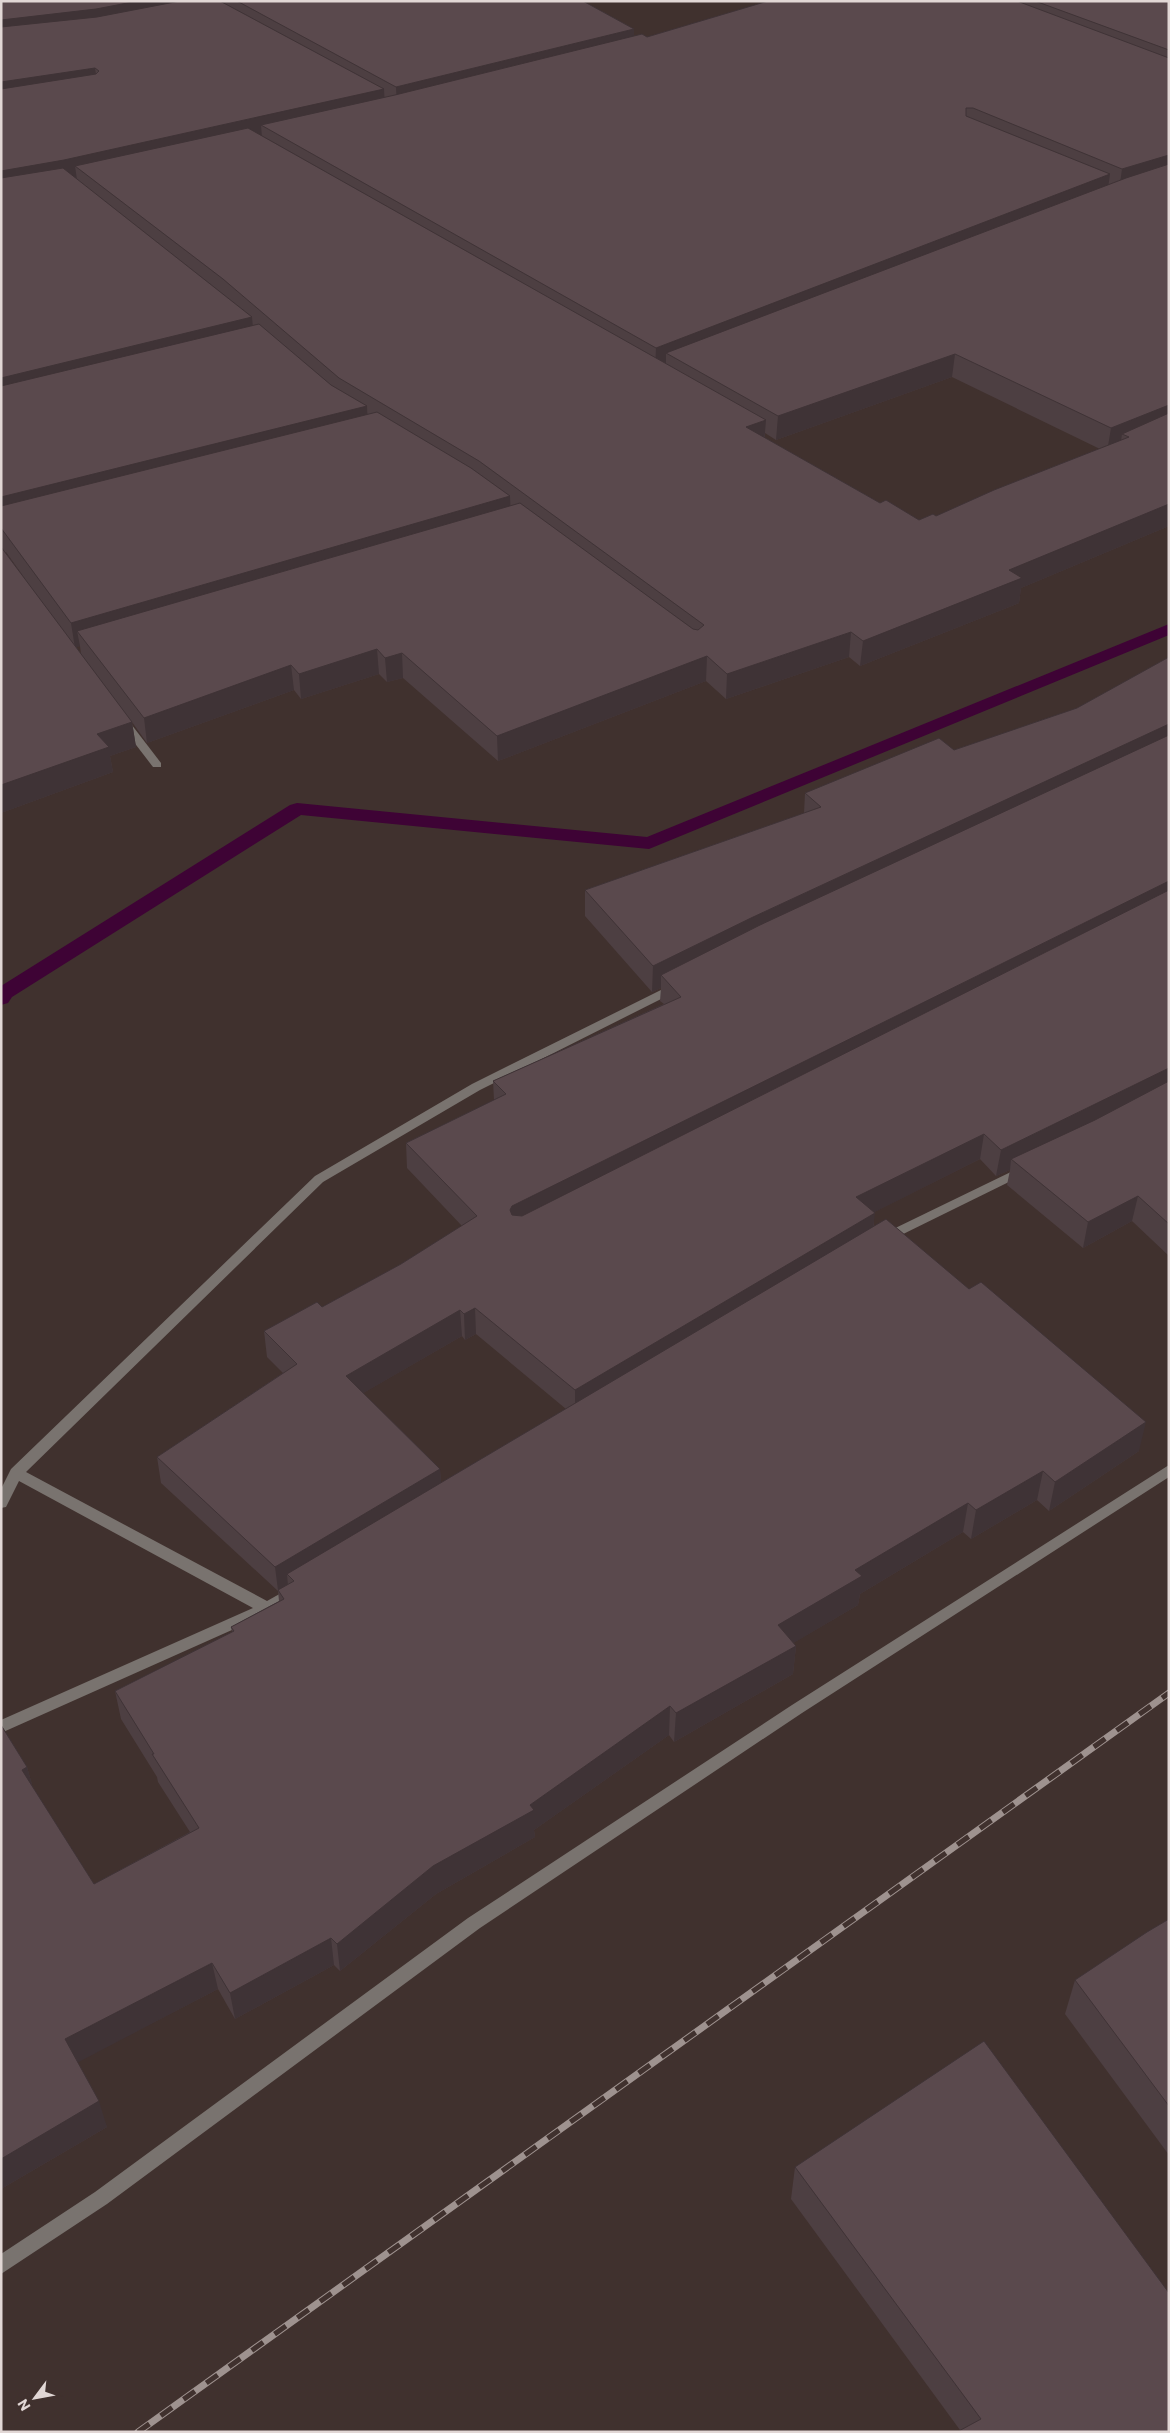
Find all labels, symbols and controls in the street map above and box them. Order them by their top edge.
north arrow [10,2373,60,2423]
text: N [14,2396,34,2414]

